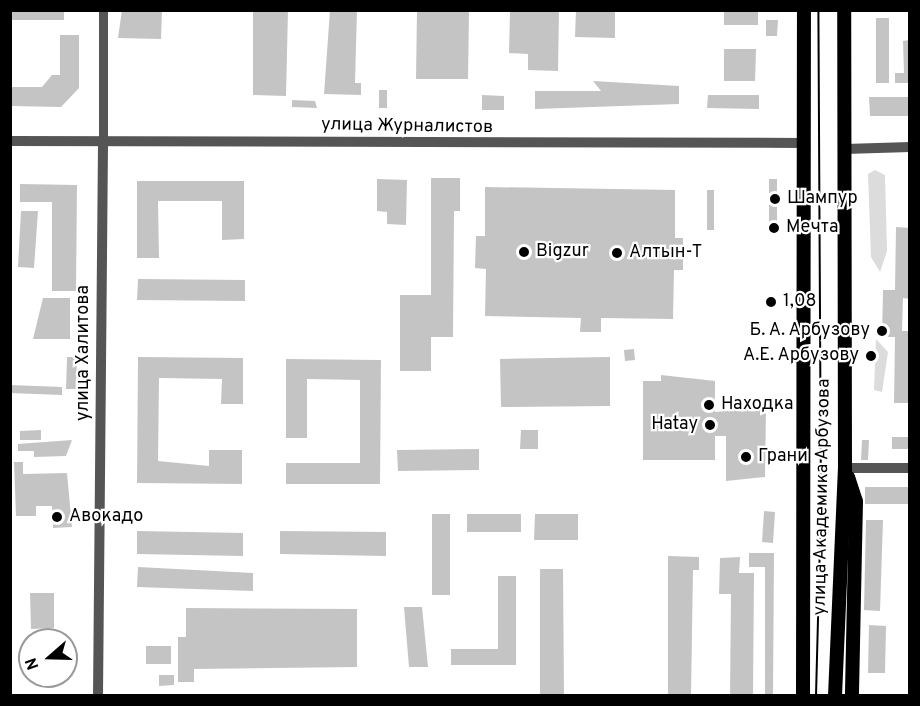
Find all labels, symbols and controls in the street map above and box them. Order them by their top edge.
street label: улица Журналистов [321,115,493,139]
place label: Шампур [787,188,858,210]
marker: Шампур [768,192,782,206]
place label: Мечта [786,217,839,239]
marker: Мечта [767,221,781,235]
place label: Bigzur [536,241,589,263]
place label: Алтын-Т [629,242,702,264]
marker: Bigzur [517,245,531,259]
marker: Алтын-Т [610,246,624,260]
street label: улица Халитова [73,285,95,421]
place label: 1,08 [783,291,816,313]
marker: 1,08 [764,295,778,309]
place label: Б. А. Арбузову [748,320,870,342]
marker: Б. А. Арбузову [875,324,889,338]
place label: А.Е. Арбузову [742,345,859,367]
marker: А.Е. Арбузову [864,349,878,363]
street label: улица Академика Арбузова [810,378,836,616]
place label: Находка [721,394,794,416]
marker: Находка [702,398,716,412]
place label: Hatay [651,414,698,436]
marker: Hatay [703,418,717,432]
place label: Грани [758,446,808,468]
marker: Грани [739,450,753,464]
place label: Авокадо [69,506,143,528]
marker: Авокадо [50,510,64,524]
north arrow [18,628,78,688]
text: N [22,655,44,672]

